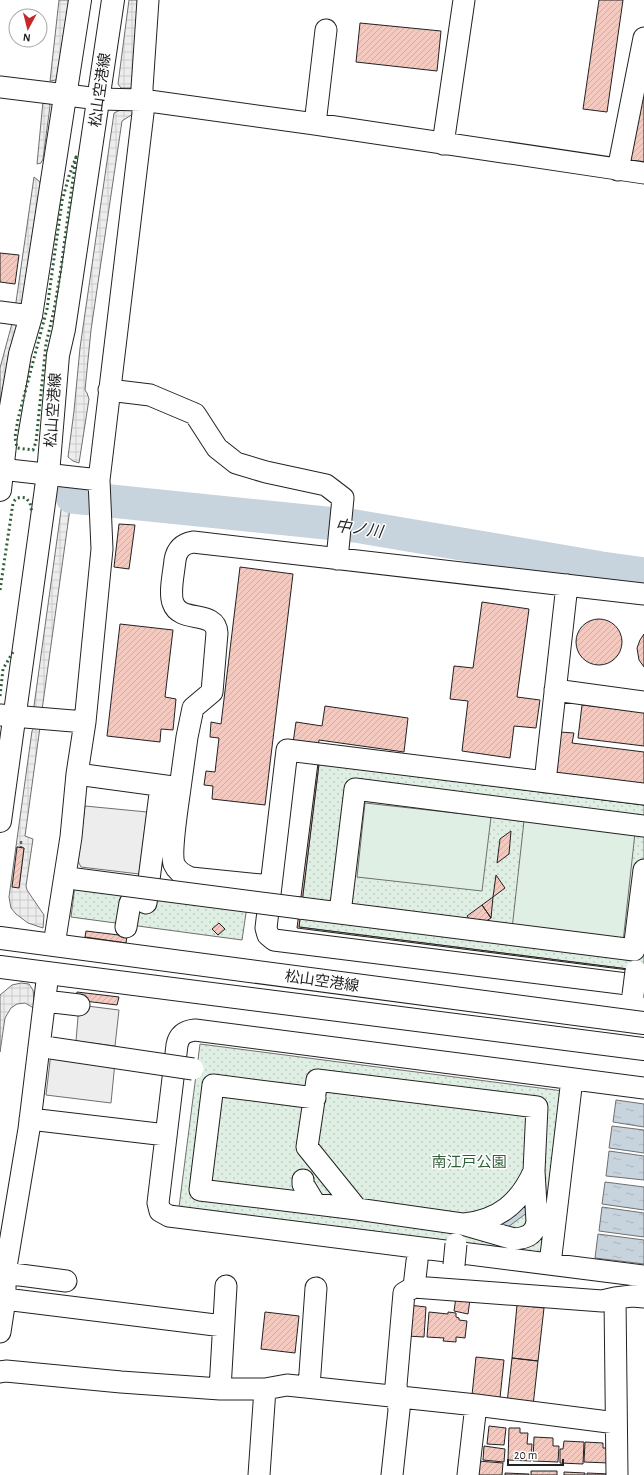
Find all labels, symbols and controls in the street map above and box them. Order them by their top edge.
north arrow [8,8,48,48]
text: N [22,32,31,43]
street label: 松山空港線 [87,52,113,128]
street label: 松山空港線 [42,372,64,448]
water label: 中ノ川 [334,517,386,541]
street label: 松山空港線 [284,968,360,994]
park label: 南江戸公園 [431,1154,507,1170]
scale bar [508,1441,563,1467]
text: 20 m [514,1449,537,1461]

